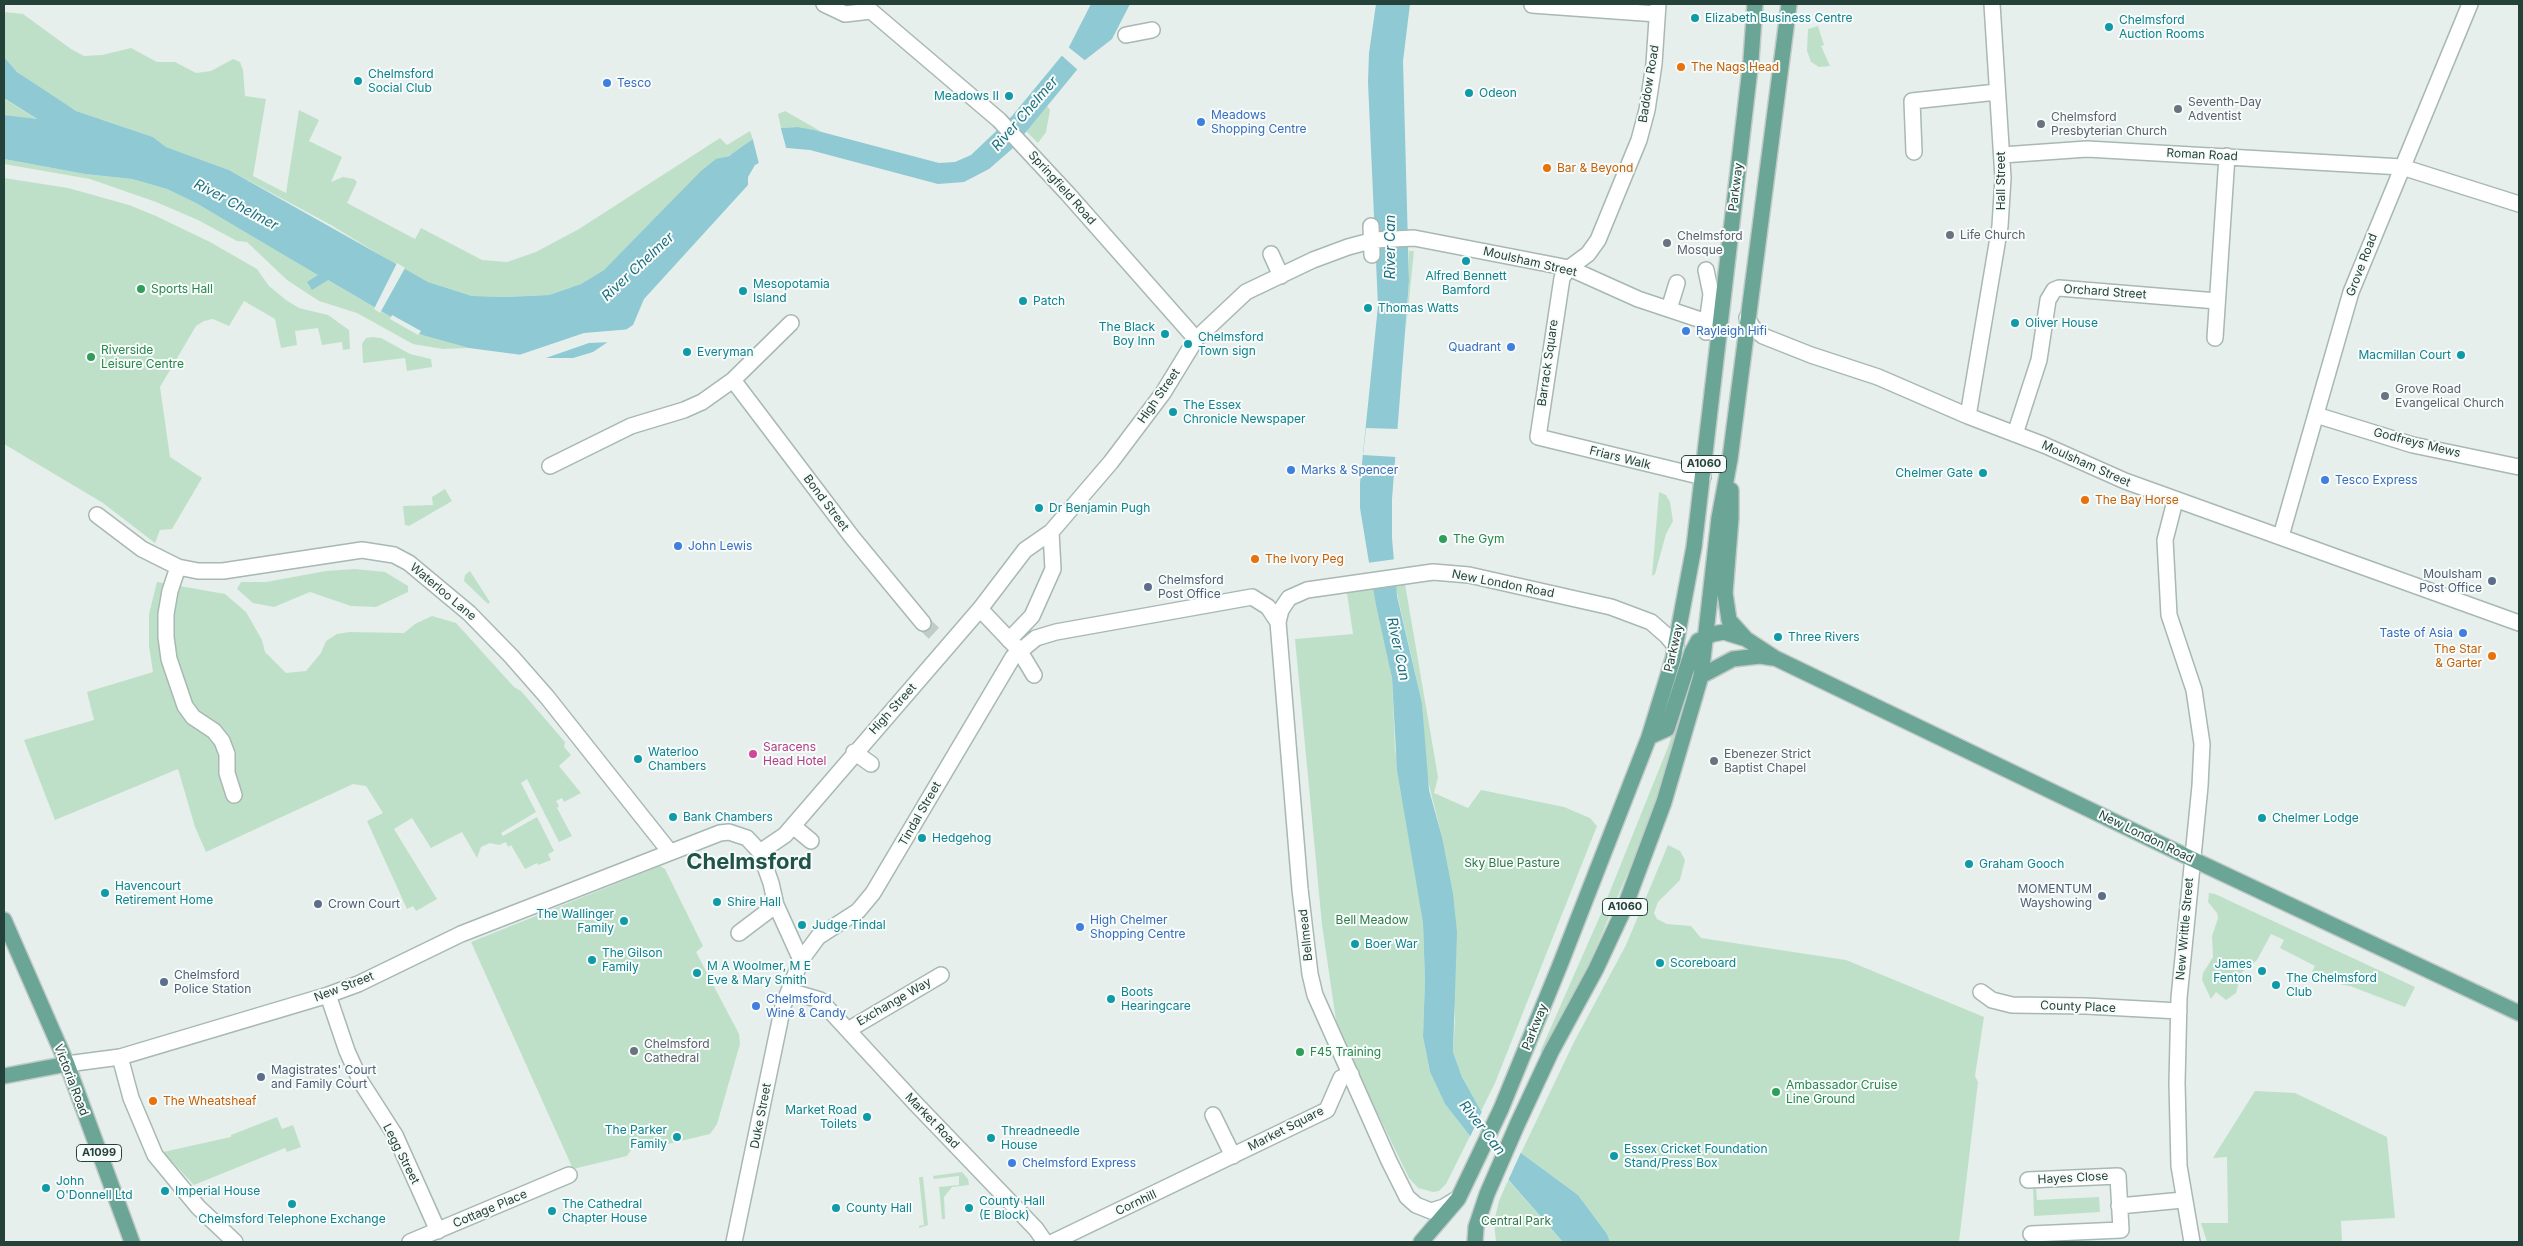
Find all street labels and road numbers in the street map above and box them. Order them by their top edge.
street label: Baddow Road [1636,44,1662,124]
street label: Roman Road [2166,146,2238,164]
street label: Springfield Road [1025,148,1099,228]
street label: Hall Street [1994,152,2008,210]
street label: Parkway [1726,162,1746,212]
street label: Grove Road [2343,232,2381,298]
street label: Moulsham Street [1482,244,1578,280]
street label: Orchard Street [2063,282,2147,302]
street label: Barrack Square [1535,319,1561,407]
street label: High Street [1135,366,1183,426]
street label: Godfreys Mews [2372,425,2462,461]
street label: Moulsham Street [2039,438,2133,490]
street label: Friars Walk [1588,443,1652,473]
road number: A1060 [1682,456,1726,472]
street label: Bond Street [800,472,852,534]
street label: Waterloo Lane [407,560,479,624]
street label: New London Road [1451,567,1555,601]
street label: Parkway [1661,623,1687,673]
street label: High Street [866,681,920,737]
street label: Tindal Street [896,779,944,849]
street label: New London Road [2096,808,2196,866]
street label: New Writtle Street [2173,877,2197,981]
road number: A1060 [1602,899,1648,916]
street label: Bellmead [1296,908,1316,962]
street label: New Street [312,969,376,1005]
street label: Exchange Way [854,975,934,1029]
street label: County Place [2040,998,2116,1016]
street label: Parkway [1519,1002,1551,1052]
street label: Victoria Road [51,1042,91,1118]
street label: Duke Street [748,1082,774,1150]
street label: Market Road [902,1090,962,1152]
street label: Market Square [1246,1104,1326,1154]
street label: Legg Street [380,1121,422,1187]
road number: A1099 [76,1144,122,1162]
street label: Hayes Close [2037,1169,2109,1187]
street label: Cottage Place [451,1187,529,1231]
street label: Cornhill [1113,1187,1159,1219]

